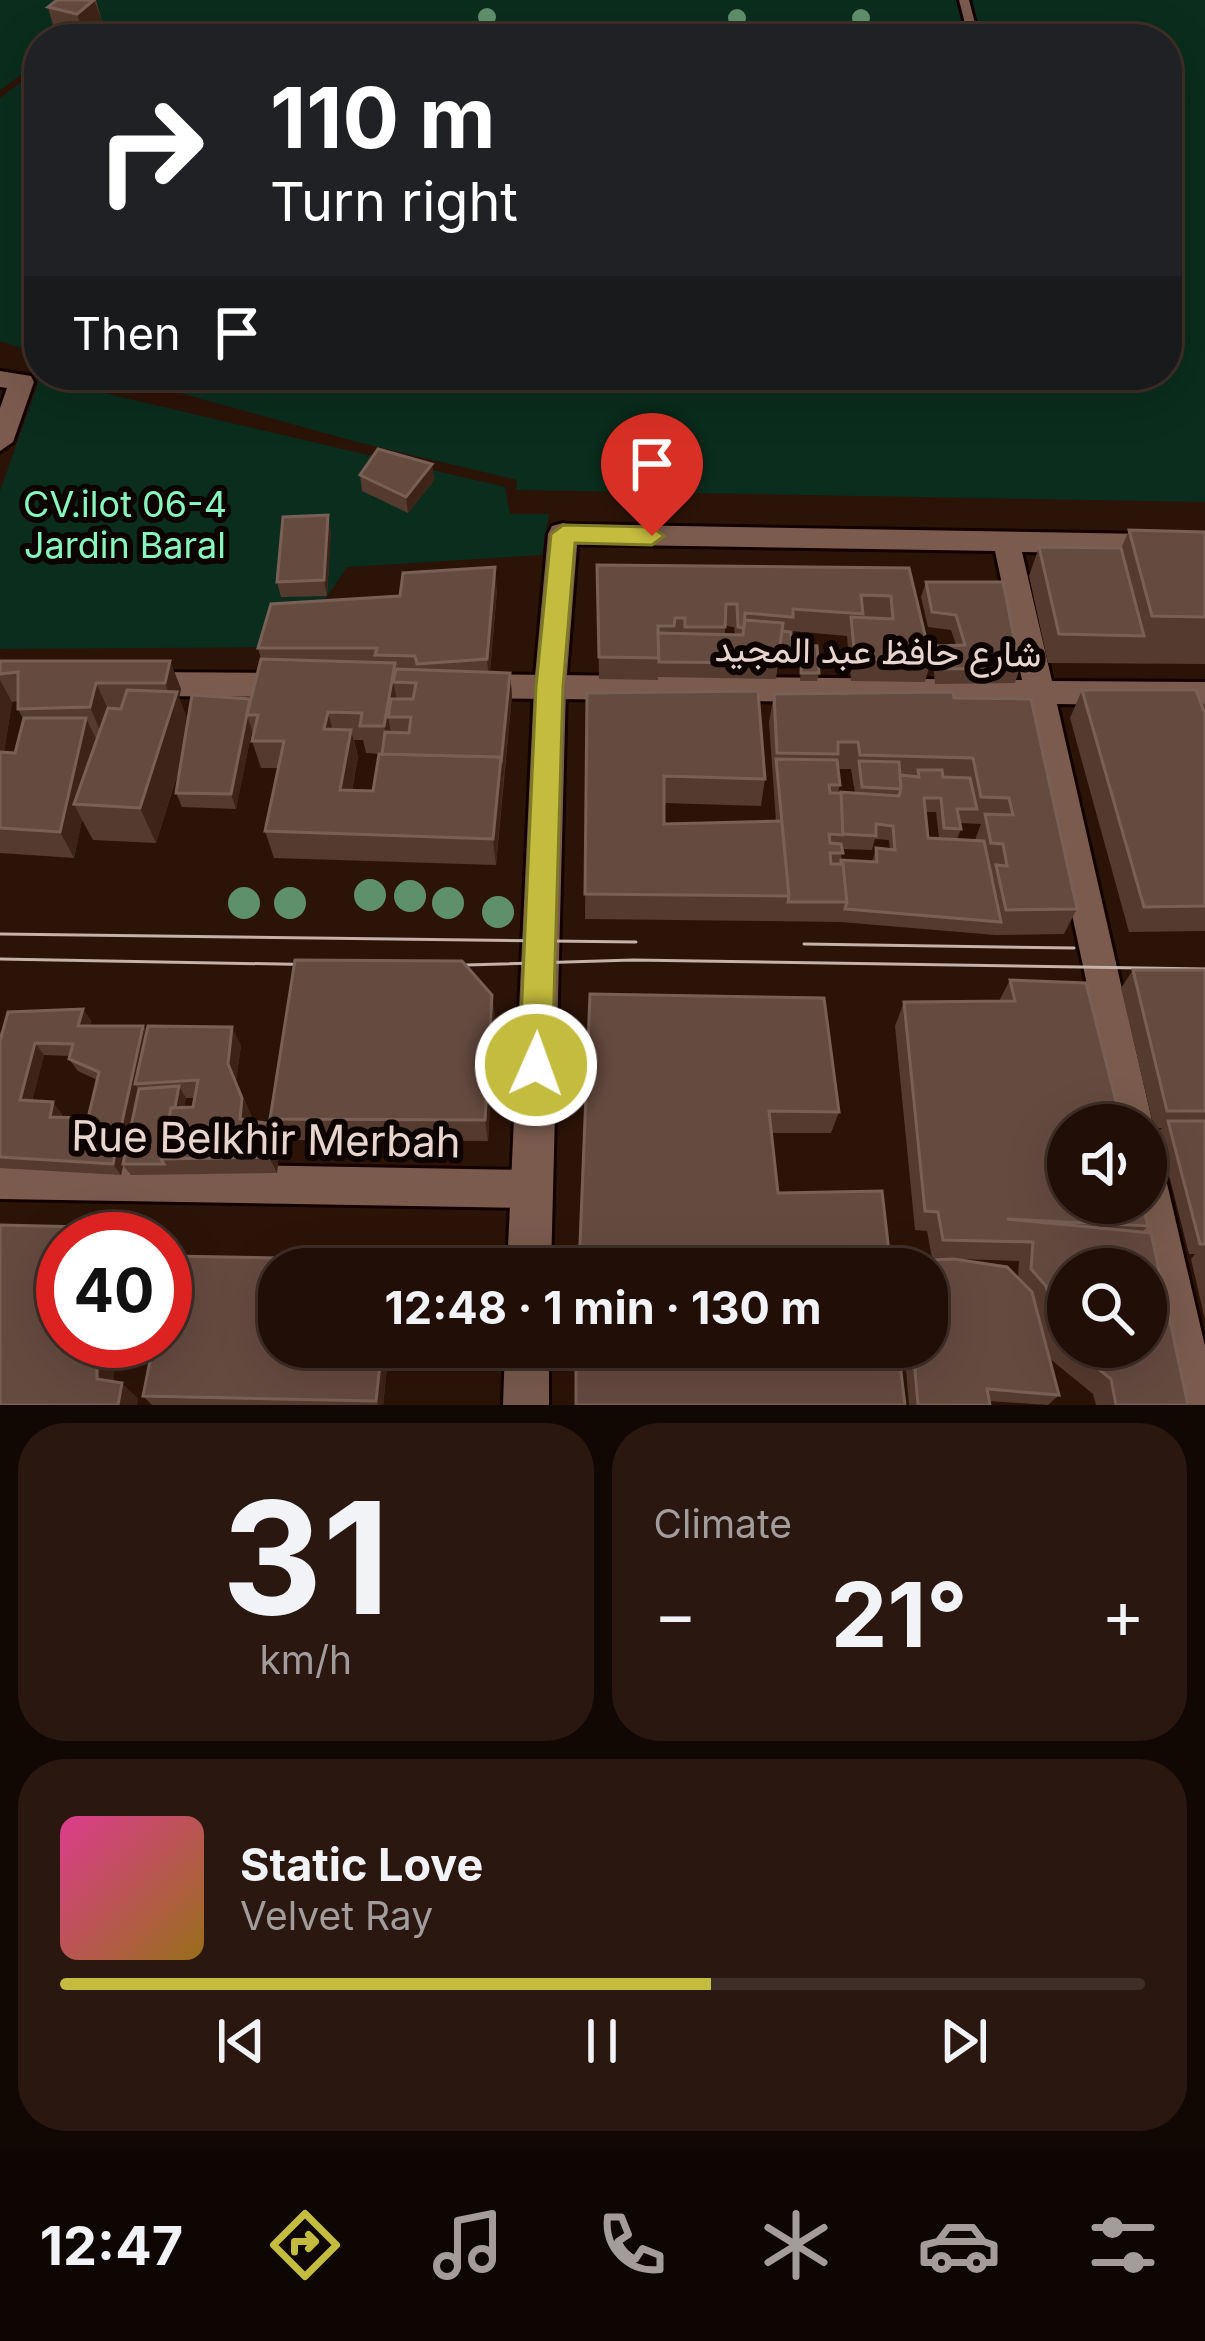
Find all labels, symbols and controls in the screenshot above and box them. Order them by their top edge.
text: 110 m [270,67,496,168]
icon: right [72,72,228,228]
text: Turn right [270,169,518,234]
icon: arrive [204,300,270,366]
text: Then [72,306,180,361]
pin [601,413,703,536]
icon: arrive [619,431,685,497]
park label: CV.ilot 06-4 Jardin Baral [23,482,227,567]
street label: شارع حافظ عبد المجيد [714,626,1042,679]
position arrow [473,1002,599,1128]
map controls [1047,1104,1167,1368]
button: sound [1047,1104,1167,1224]
street label: Rue Belkhir Merbah [71,1110,461,1167]
speed limit sign: 40 [36,1212,192,1368]
button: search [1047,1248,1167,1368]
text: 12:48 · 1 min · 130 m [384,1280,822,1335]
text: 31 [222,1463,390,1652]
text: Climate [654,1500,792,1547]
text: 21° [831,1560,968,1669]
text: − [654,1574,697,1654]
text: + [1101,1574,1145,1654]
text: km/h [259,1636,352,1683]
text: Static Love [240,1837,483,1892]
text: Velvet Ray [240,1892,433,1939]
icon: previous [208,2008,274,2074]
icon: pause [569,2008,635,2074]
icon: next [931,2008,997,2074]
icon: directions [263,2203,347,2287]
icon: music [426,2203,510,2287]
icon: phone [590,2203,674,2287]
icon: climate [754,2203,838,2287]
icon: car [917,2203,1001,2287]
icon: filters [1081,2203,1165,2287]
text: 12:47 [40,2213,183,2278]

